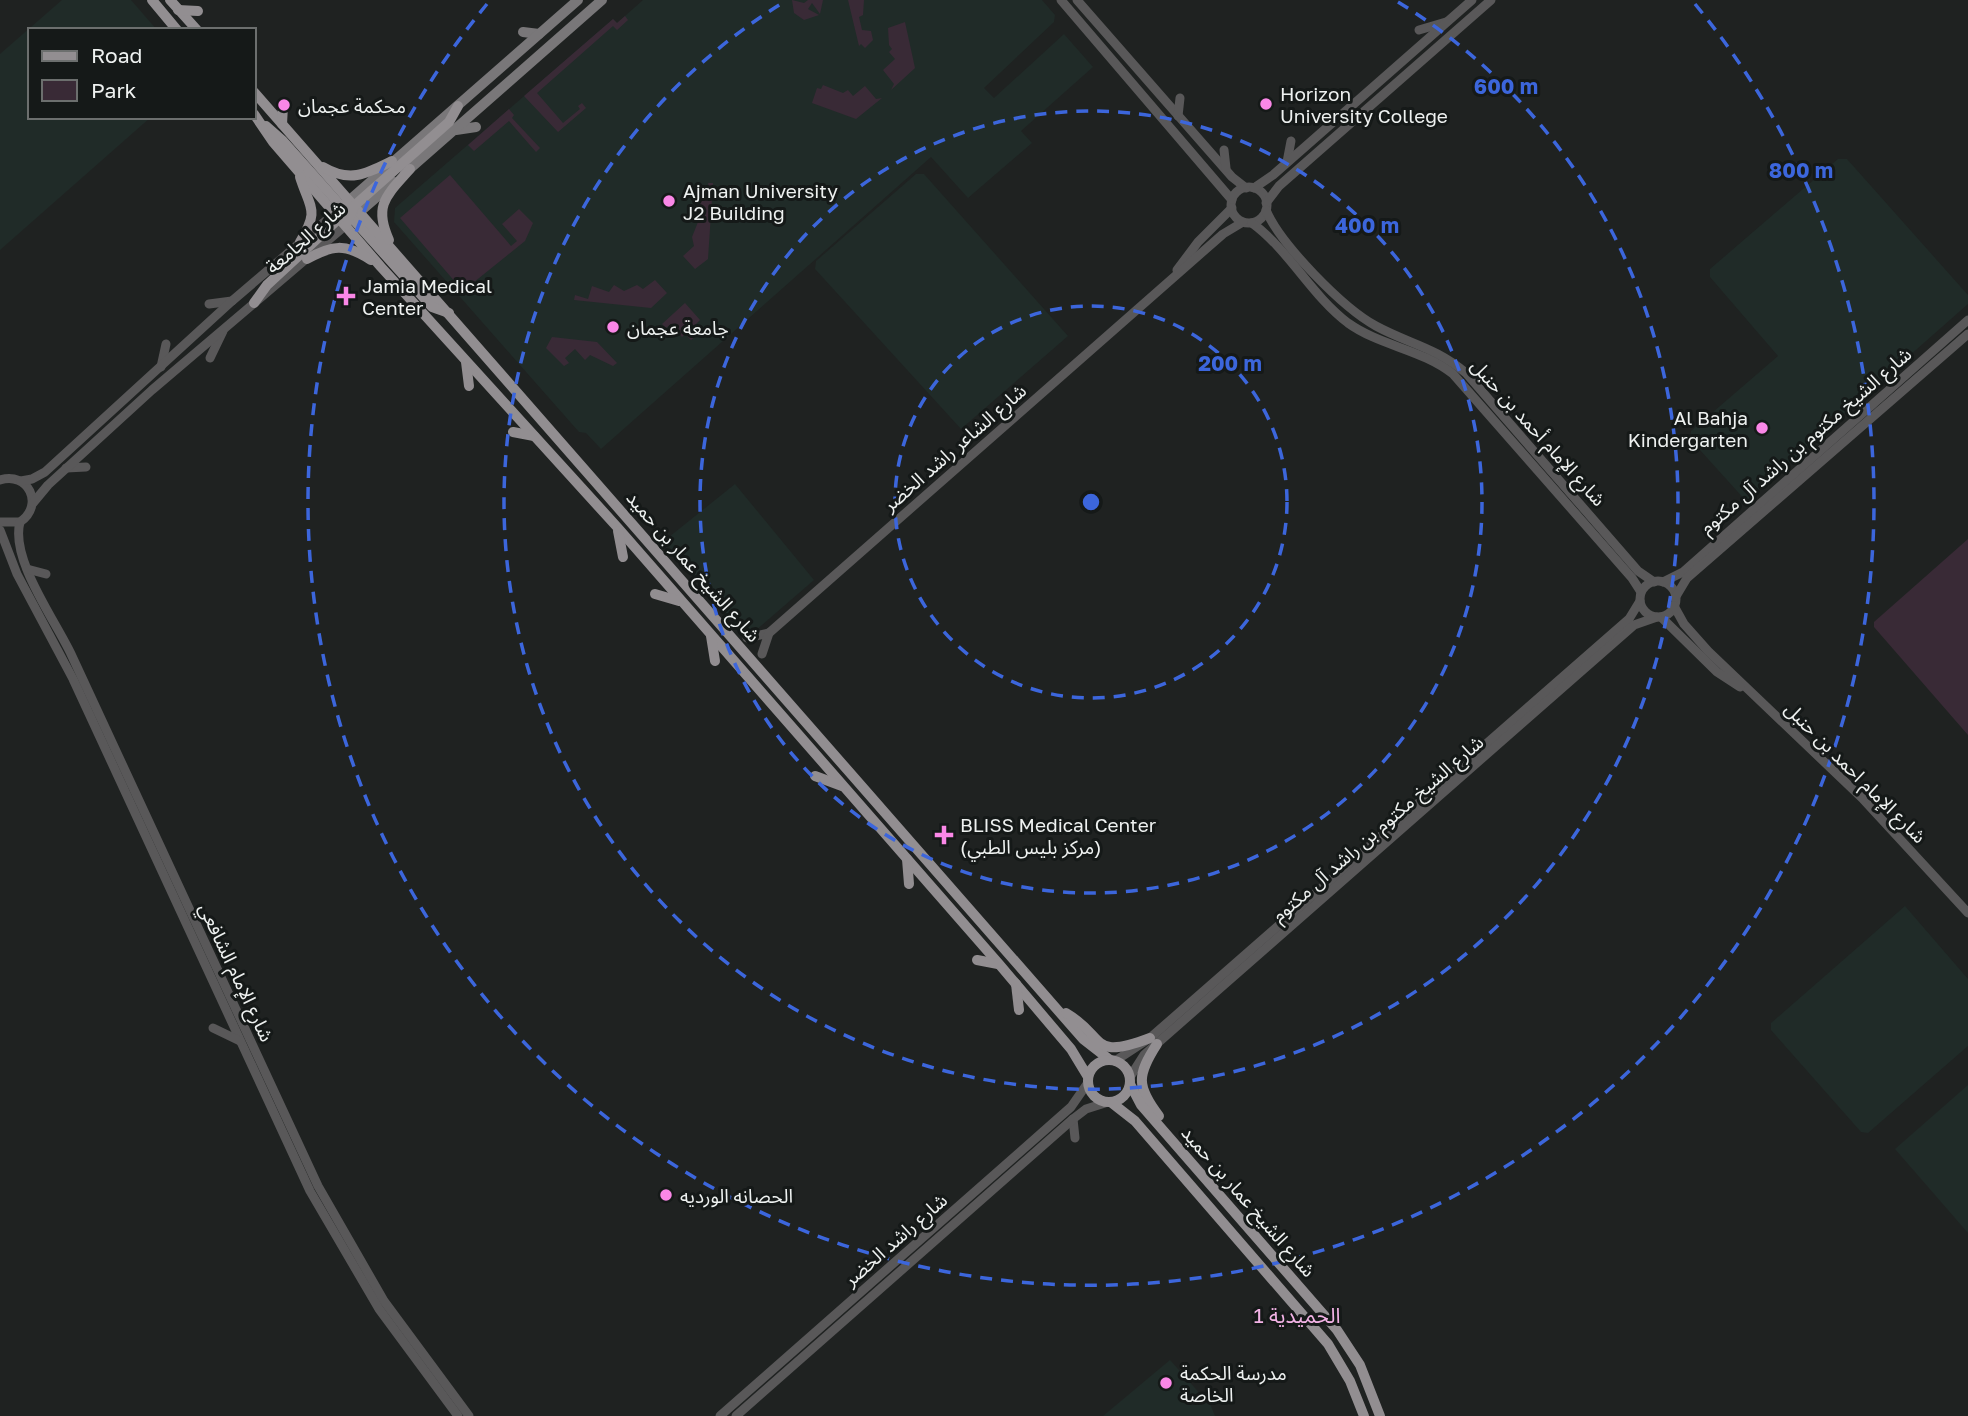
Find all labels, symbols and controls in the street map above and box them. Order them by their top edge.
legend [28,28,256,119]
text: Road [91,42,142,68]
text: 600 m [1474,73,1538,99]
text: Park [91,77,137,103]
place label: Horizon University College [1280,82,1448,127]
place label: محكمة عجمان [298,94,406,117]
marker: Horizon University College [1258,96,1274,112]
marker: محكمة عجمان [276,97,292,113]
text: 800 m [1769,157,1833,183]
place label: Ajman University J2 Building [683,179,838,224]
marker: Ajman University J2 Building [661,193,677,209]
street label: شارع الجامعة [260,196,351,280]
text: 400 m [1335,212,1399,238]
place label: Jamia Medical Center [362,274,492,319]
marker: Jamia Medical Center [336,286,356,306]
place label: جامعة عجمان [627,316,729,339]
marker: جامعة عجمان [605,319,621,335]
street label: شارع الشيخ مكتوم بن راشد آل مكتوم [1694,342,1918,541]
text: 200 m [1198,350,1262,376]
street label: شارع الإمام أحمد بن حنبل [1464,354,1611,513]
street label: شارع الشاعر راشد الخضر [877,378,1032,519]
place label: Al Bahja Kindergarten [1628,406,1748,451]
marker: Al Bahja Kindergarten [1754,420,1770,436]
street label: شارع الشيخ عمار بن حميد [619,486,766,649]
centre of rings [1079,490,1103,514]
street label: شارع الإمام احمد بن حنبل [1778,697,1931,850]
street label: شارع الشيخ مكتوم بن راشد آل مكتوم [1266,730,1490,929]
place label: BLISS Medical Center (مركز بليس الطبي) [960,813,1157,862]
marker: BLISS Medical Center (مركز بليس الطبي) [934,825,954,845]
street label: شارع الإمام الشافعي [191,899,279,1047]
street label: شارع الشيخ عمار بن حميد [1174,1121,1321,1284]
place label: الحصانه الورديه [680,1184,793,1208]
marker: الحصانه الورديه [658,1187,674,1203]
street label: شارع راشد الخضر [838,1188,953,1293]
district label: الحميدية 1 [1254,1302,1340,1328]
place label: مدرسة الحكمة الخاصة [1180,1361,1287,1406]
marker: مدرسة الحكمة الخاصة [1158,1375,1174,1391]

